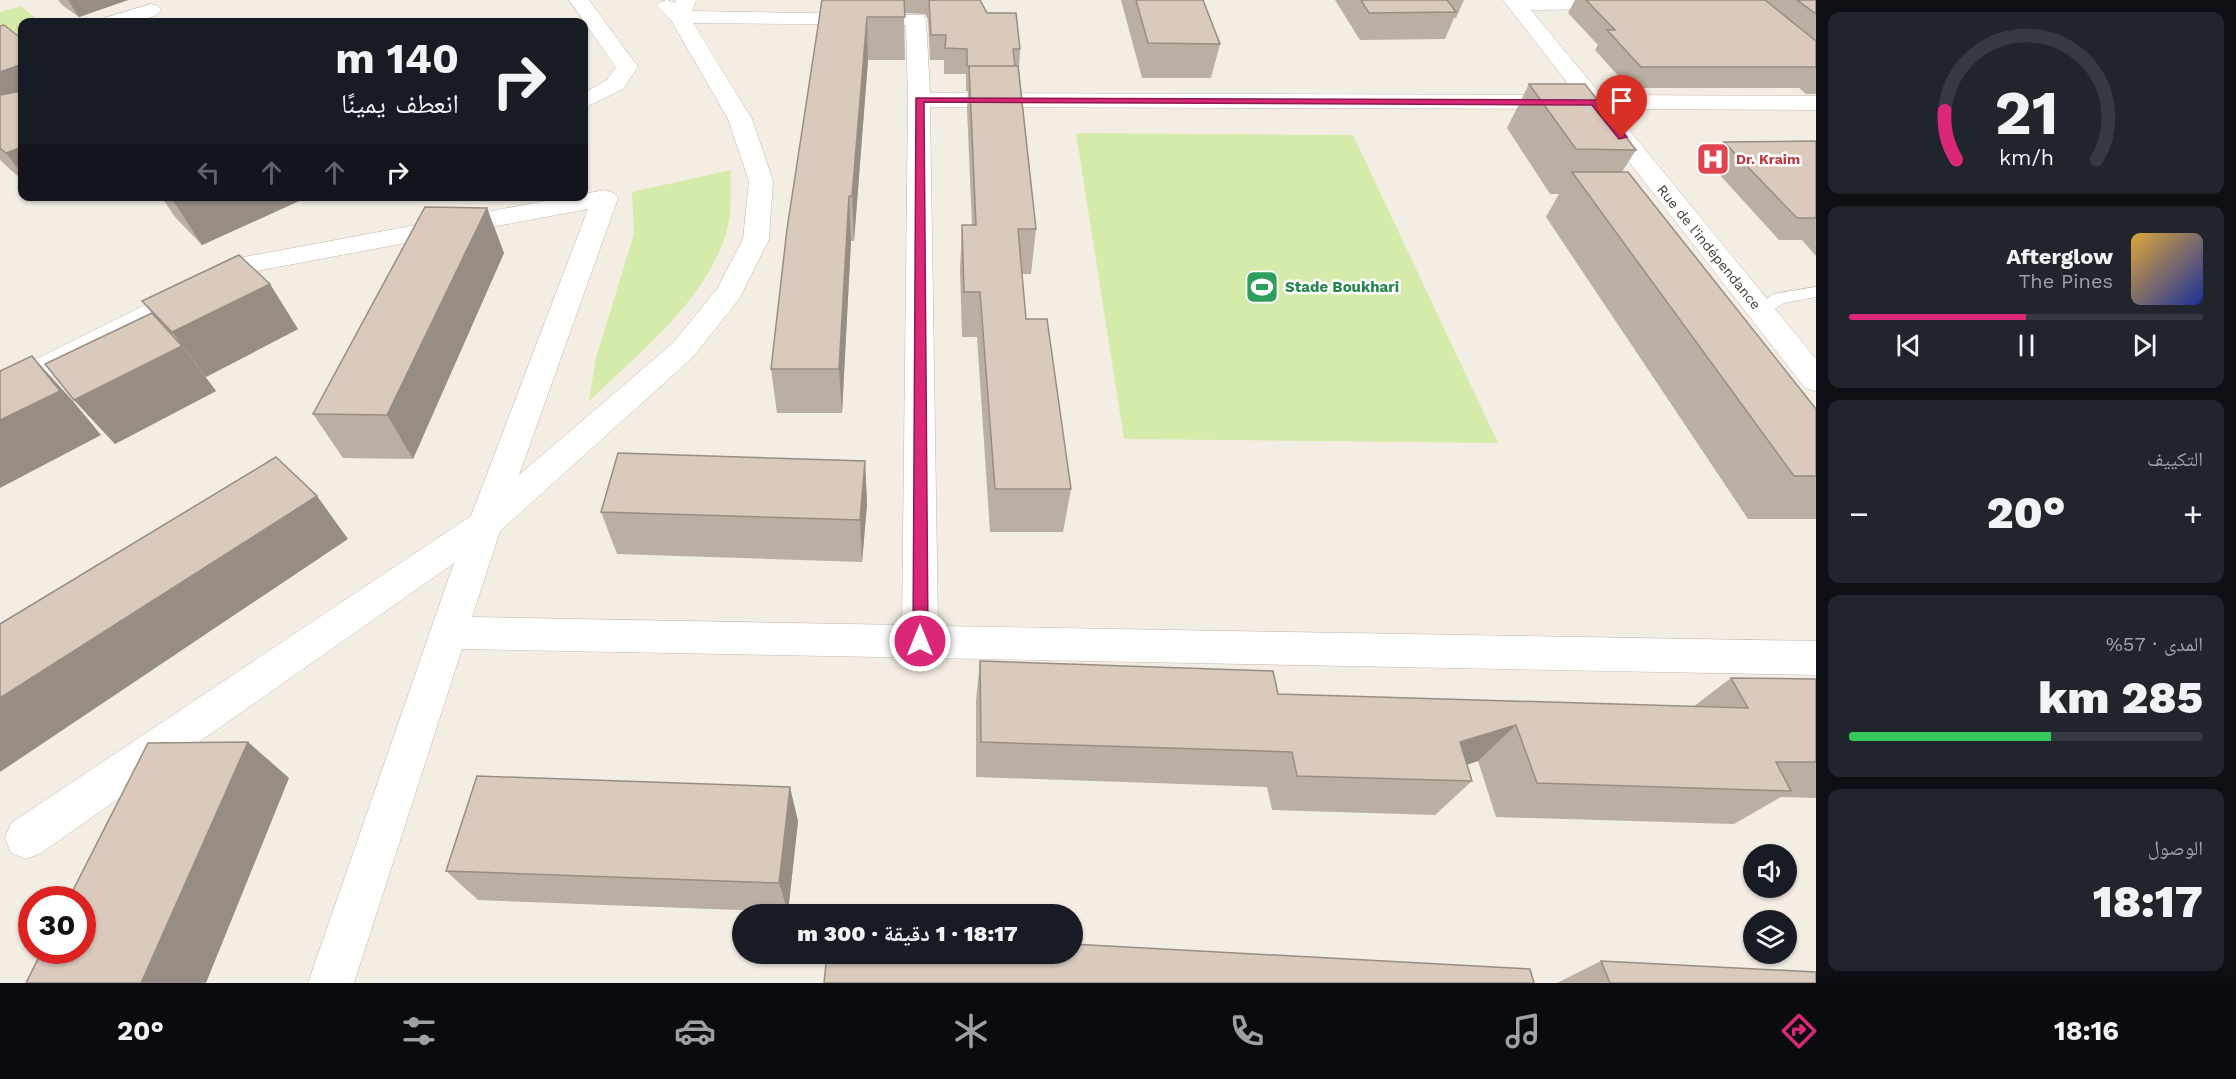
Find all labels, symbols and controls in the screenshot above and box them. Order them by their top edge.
text: 140 m [335,34,459,83]
icon: right [480,42,558,120]
pin [1596,75,1647,137]
text: 21 [1994,76,2058,149]
icon: arrive [1605,84,1638,117]
text: انعطف يمينًا [341,88,459,120]
hospital icon: Dr. Kraim [1695,141,1731,177]
text: km/h [1998,145,2054,170]
place label: Dr. Kraim [1736,151,1800,167]
icon: left [192,156,225,189]
icon: ahead [255,156,288,189]
icon: ahead [318,156,351,189]
icon: right [381,156,414,189]
street label: Rue de l'indépendance [1654,182,1764,312]
text: Afterglow [2006,244,2113,269]
sports icon: Stade Boukhari [1244,269,1280,305]
text: The Pines [2019,269,2113,293]
place label: Stade Boukhari [1285,278,1399,296]
icon: previous [1892,329,1925,362]
icon: pause [2010,329,2043,362]
icon: next [2128,329,2161,362]
text: التكييف [2147,447,2203,471]
text: 20° [1986,486,2066,539]
text: − [1849,494,1869,533]
text: + [2183,494,2203,533]
position arrow [888,609,952,673]
text: المدى · 57% [2106,632,2203,656]
text: 285 km [2038,671,2203,724]
text: الوصول [2148,836,2203,860]
map controls [1743,844,1797,964]
button: sound [1743,844,1797,898]
text: 18:17 [2093,875,2203,928]
speed limit sign: 30 [18,886,96,964]
button: layers [1743,910,1797,964]
text: 18:17 · 1 دقيقة · 300 m [797,921,1018,946]
icon: filters [398,1010,440,1052]
icon: car [674,1010,716,1052]
icon: climate [950,1010,992,1052]
icon: phone [1226,1010,1268,1052]
icon: music [1502,1010,1544,1052]
icon: directions [1778,1010,1820,1052]
text: 20° [117,1015,164,1047]
text: 18:16 [2054,1015,2119,1047]

